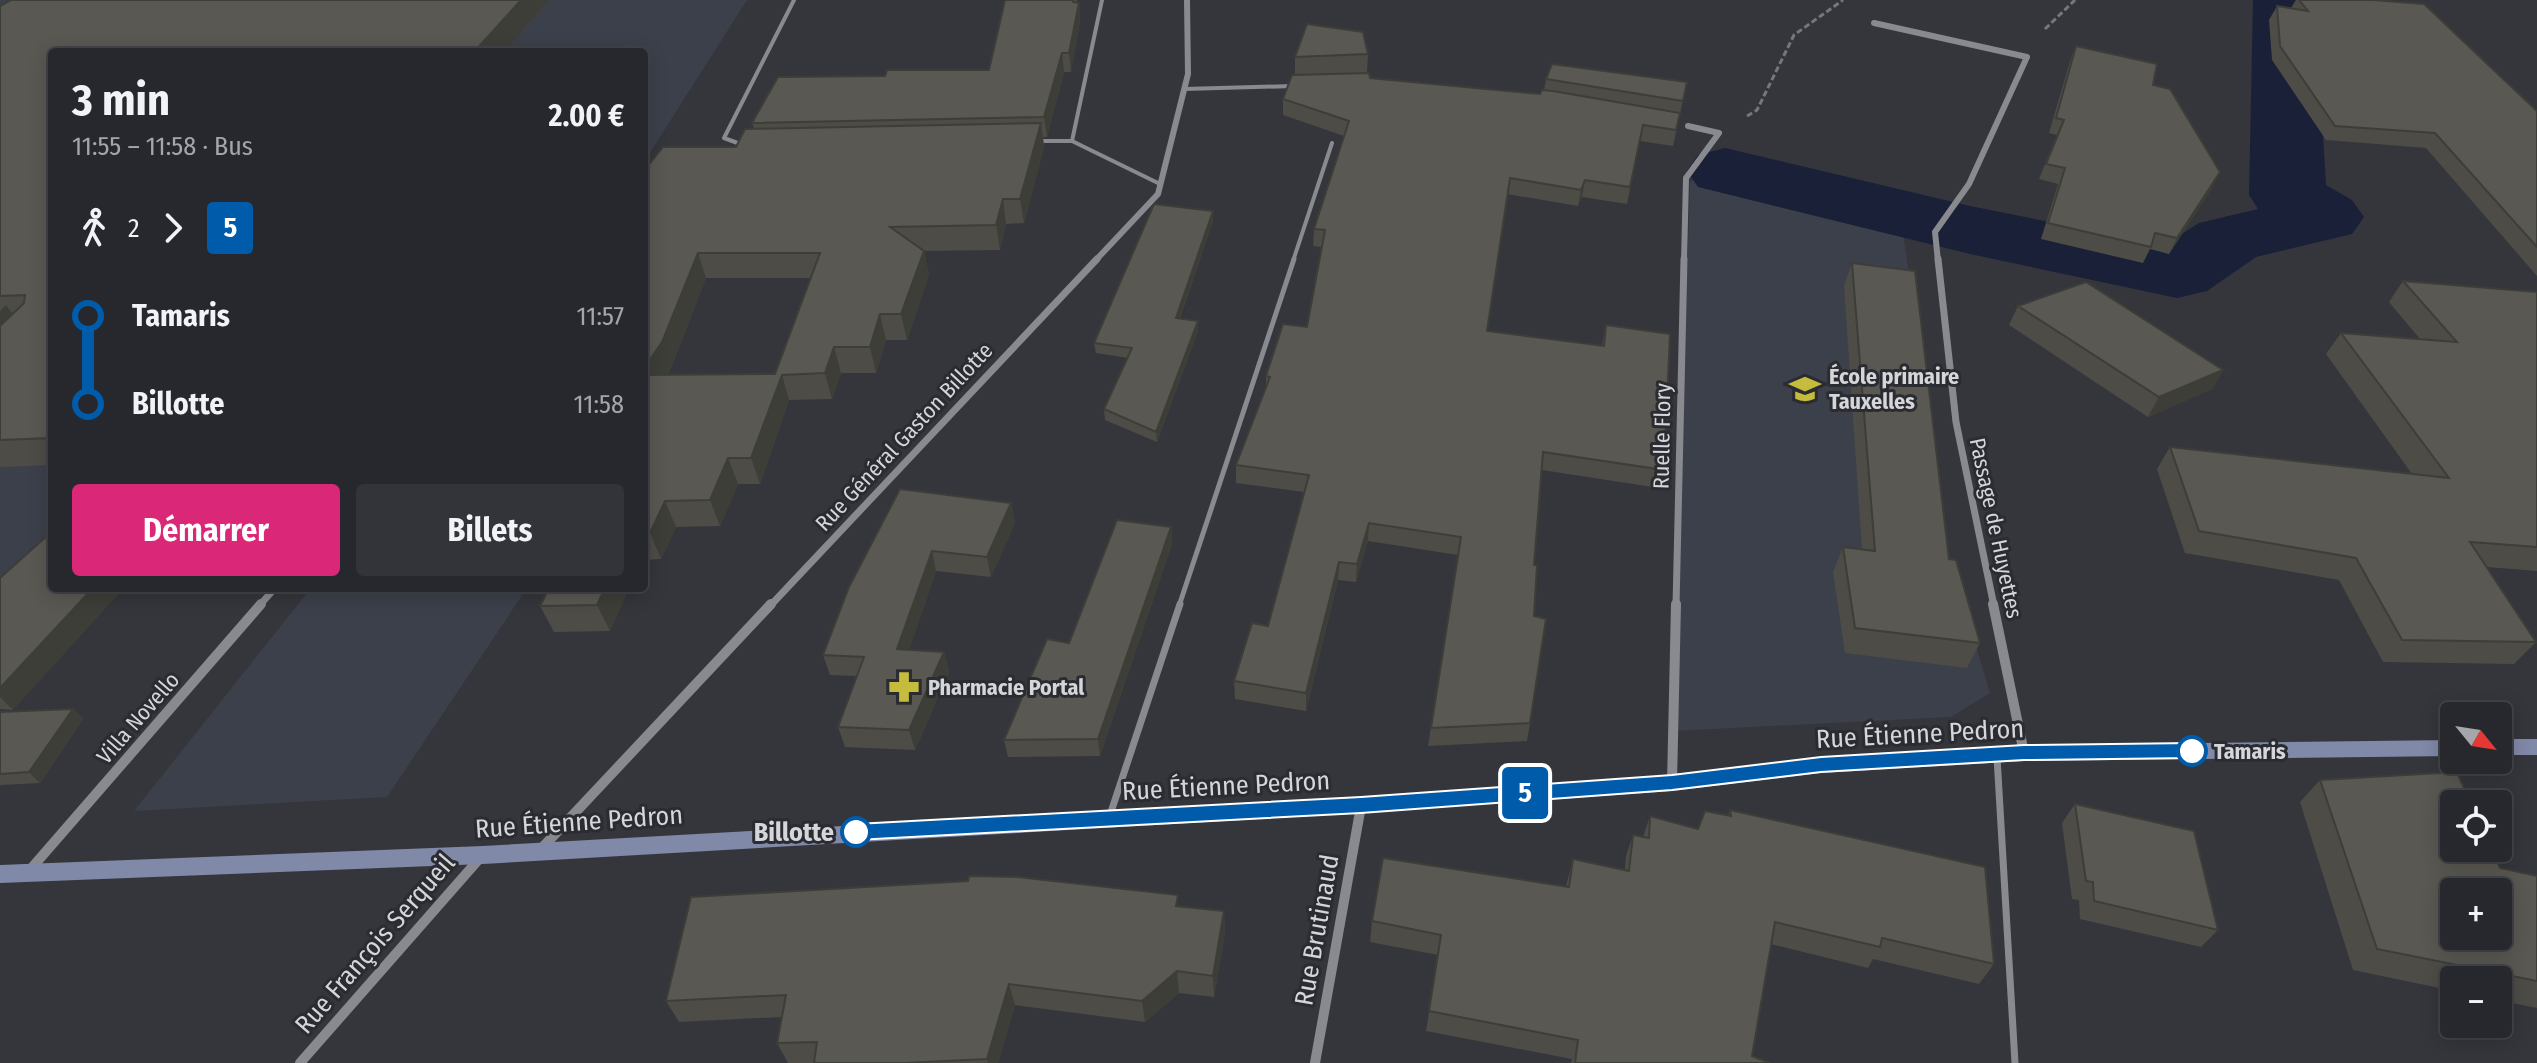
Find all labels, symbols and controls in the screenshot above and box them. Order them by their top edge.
text: 3 min [72,74,170,127]
text: 2.00 € [549,98,624,134]
text: 11:55 – 11:58 · Bus [72,131,253,162]
icon: walk [72,206,116,250]
icon: forward [151,206,195,250]
text: 5 [223,211,237,244]
text: 2 [128,213,139,244]
text: Tamaris [132,298,230,334]
text: 11:57 [577,301,624,332]
street label: Rue Général Gaston Billotte [810,337,998,537]
place label: École primaire Tauxelles [1829,363,1959,415]
school or university icon: École primaire Tauxelles [1788,372,1822,406]
street label: Ruelle Flory [1648,383,1676,489]
text: Billotte [132,386,225,422]
text: 11:58 [574,389,624,420]
street label: Passage de Huyettes [1964,435,2028,621]
button: Démarrer [72,484,340,576]
button: Billets [356,484,624,576]
street label: Villa Novello [91,667,185,769]
pharmacy icon: Pharmacie Portal [887,670,921,704]
place label: Pharmacie Portal [928,674,1085,701]
north arrow [2440,702,2512,774]
map controls [2440,702,2512,1038]
street label: Rue Étienne Pedron [1815,713,2025,755]
marker: Tamaris [2177,736,2207,766]
place label: Tamaris [2214,738,2286,765]
street label: Rue Étienne Pedron [1121,765,1331,807]
line badge: 5 [1499,767,1551,819]
text: 5 [1518,776,1532,809]
button: locate [2440,790,2512,862]
street label: Rue Étienne Pedron [474,799,684,845]
place label: Billotte [754,817,834,848]
marker: Billotte [841,817,871,847]
street label: Rue François Serqueil [289,848,462,1040]
street label: Rue Brutinaud [1288,852,1346,1008]
button: + [2440,878,2512,950]
button: − [2440,966,2512,1038]

